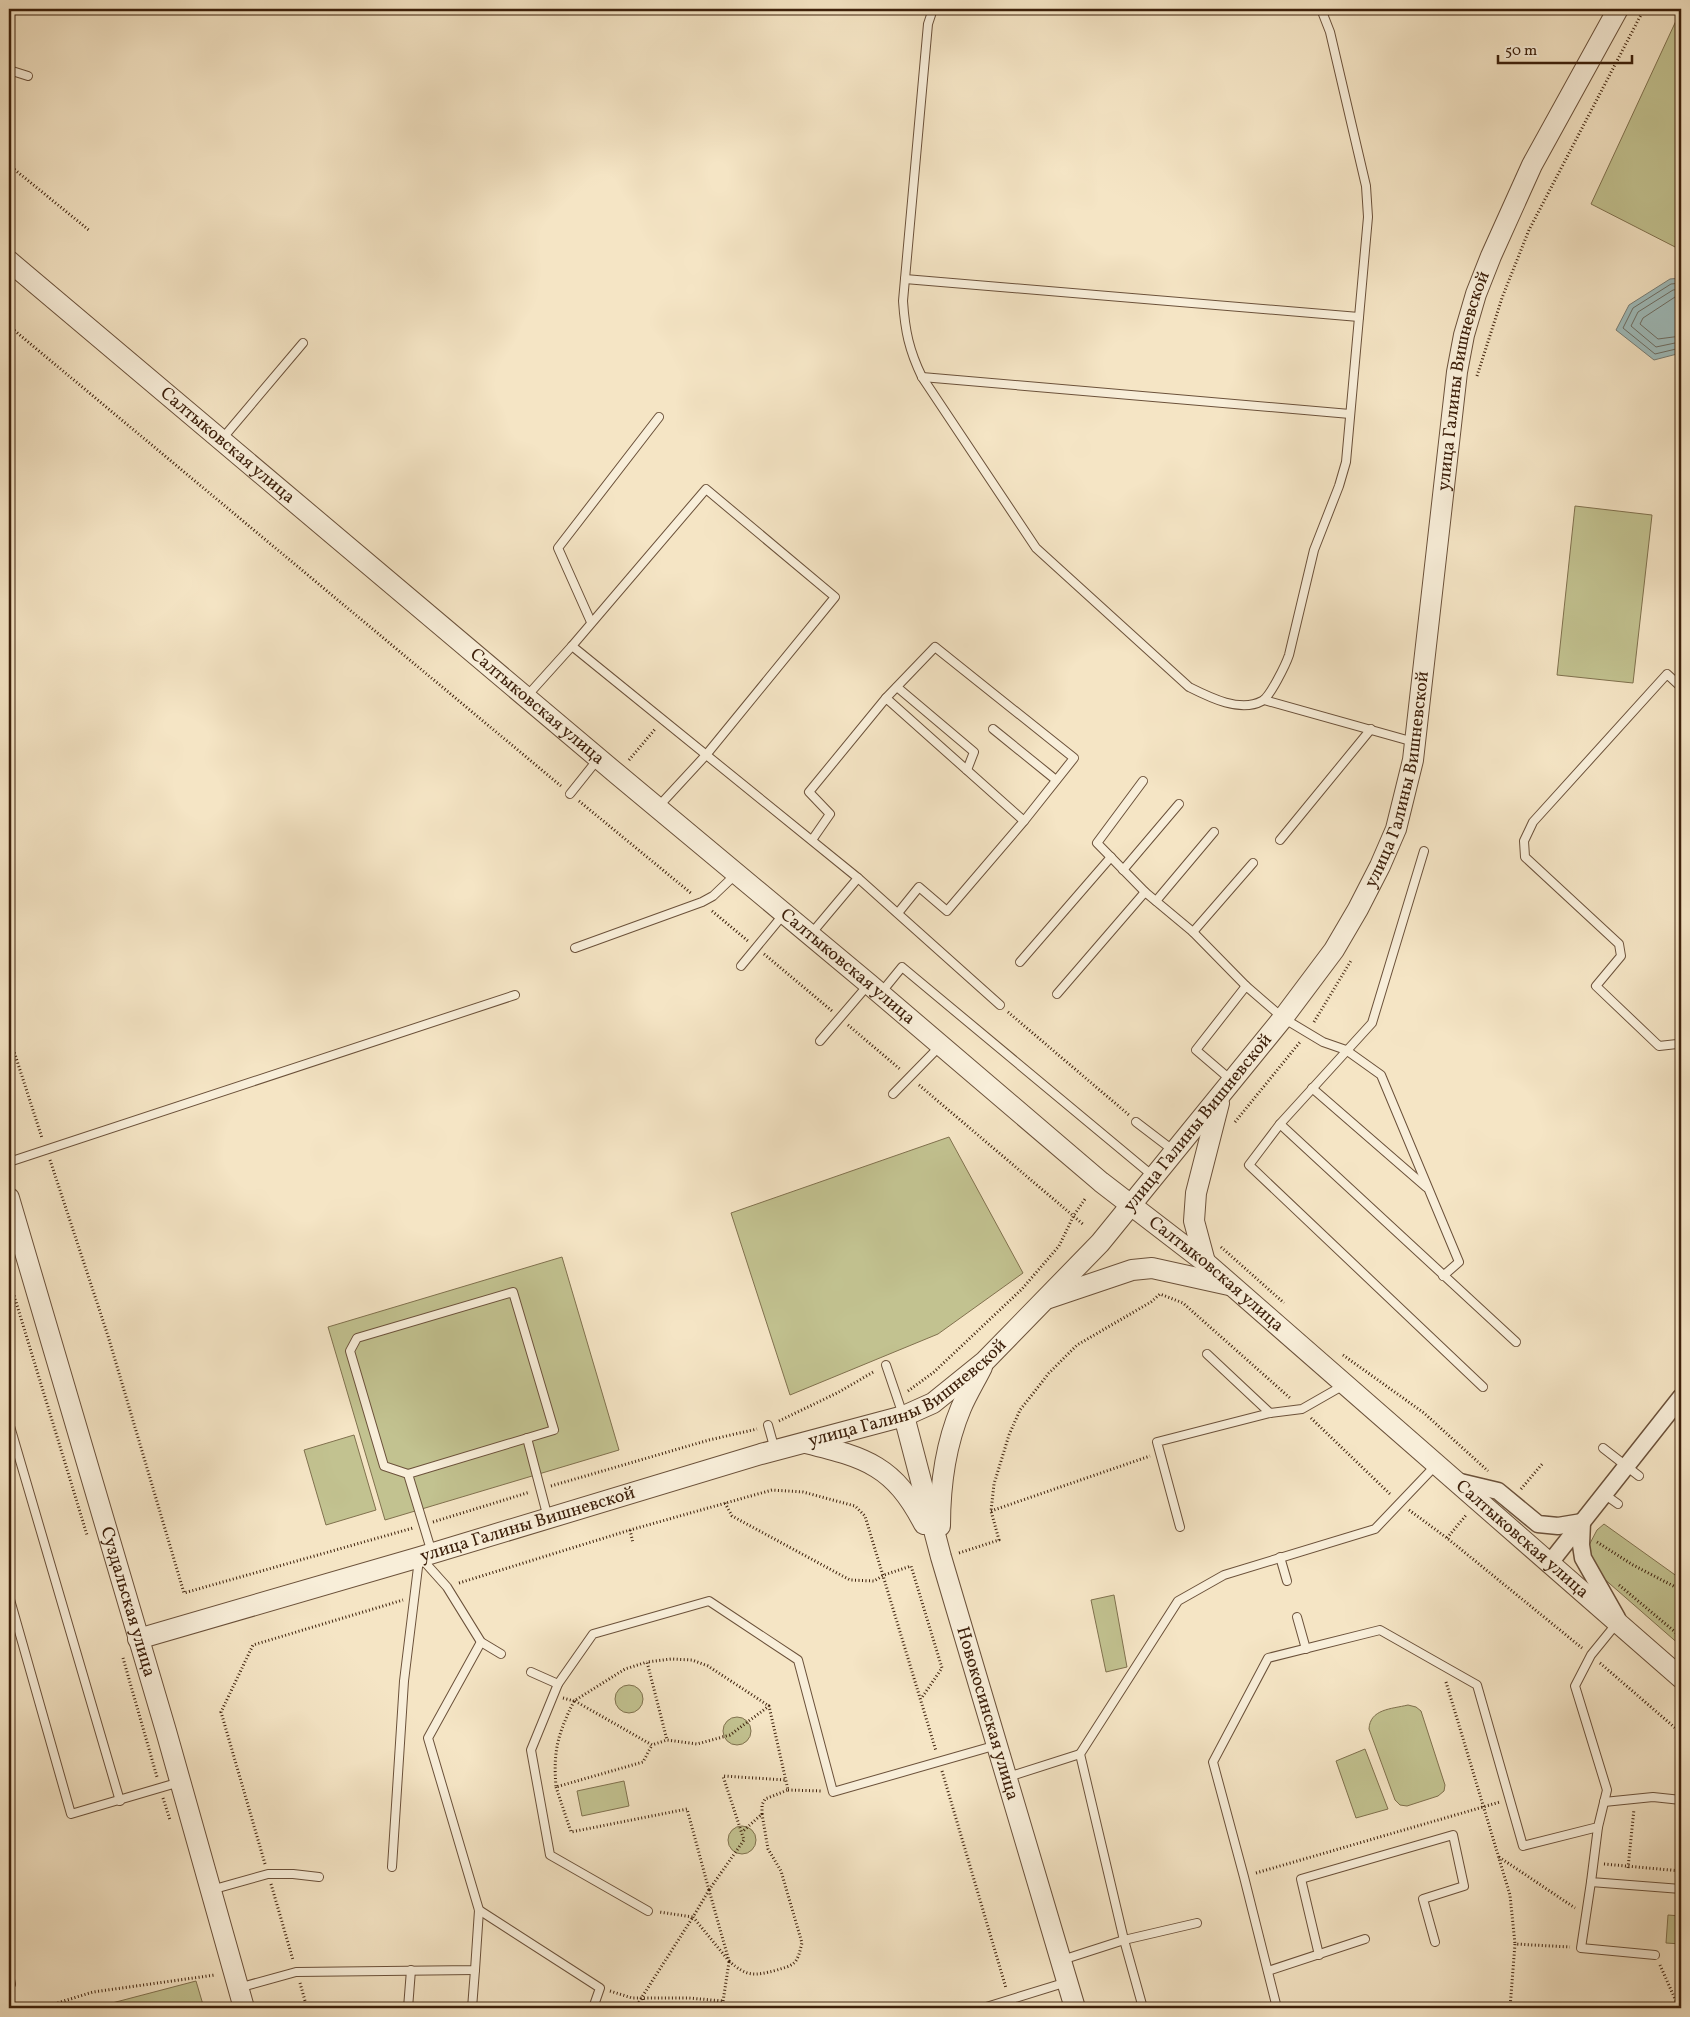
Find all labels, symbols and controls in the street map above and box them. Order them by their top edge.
scale bar [1498,32,1631,64]
text: 50 m [1505,41,1537,62]
street label: улица Галины Вишневской [1431,268,1496,492]
street label: Салтыковская улица [155,381,300,510]
street label: Салтыковская улица [464,642,610,771]
street label: улица Галины Вишневской [1358,670,1435,892]
street label: Салтыковская улица [775,903,921,1031]
street label: улица Галины Вишневской [1117,1028,1278,1218]
street label: Салтыковская улица [1143,1210,1289,1338]
street label: улица Галины Вишневской [805,1333,1012,1453]
street label: Салтыковская улица [1450,1474,1594,1604]
street label: улица Галины Вишневской [417,1480,638,1569]
street label: Суздальская улица [94,1524,162,1680]
street label: Новокосинская улица [950,1624,1025,1803]

